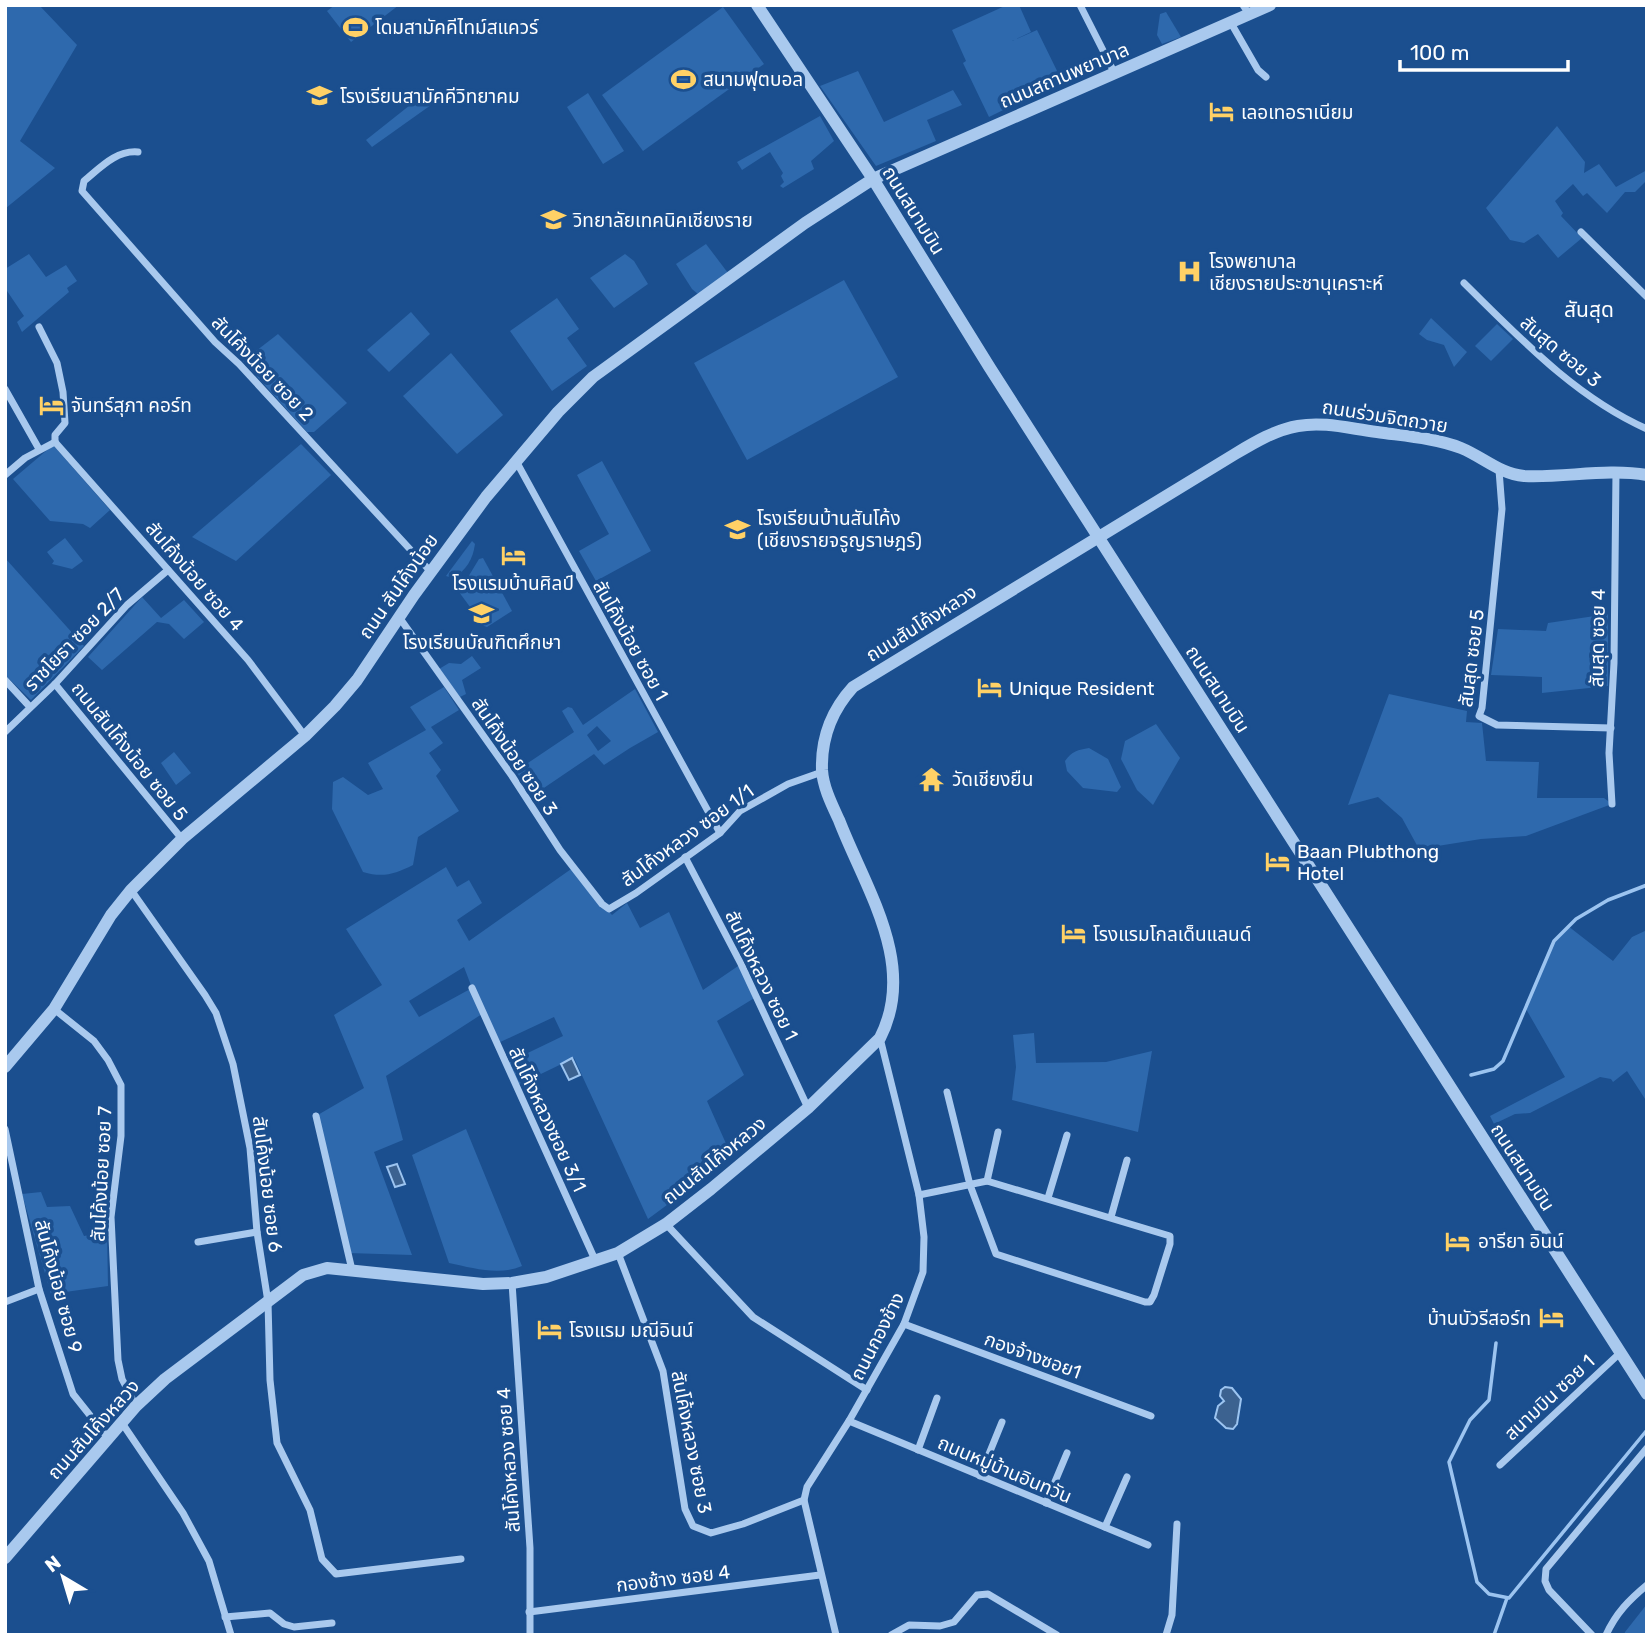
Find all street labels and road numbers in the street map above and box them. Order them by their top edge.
street label: ถนนสถานพยาบาล [996,38,1133,113]
street label: ถนนสนามบิน [877,162,950,259]
street label: สันโค้งน้อย ซอย 2 [207,311,319,426]
street label: สันสุด ซอย 3 [1516,311,1606,392]
street label: ถนนร่วมจิตถวาย [1320,395,1449,438]
street label: สันโค้งน้อย ซอย 4 [141,517,249,636]
street label: ถนน สันโค้งน้อย [354,529,443,643]
street label: สันโค้งน้อย ซอย 1 [588,576,673,704]
street label: ถนนสันโค้งหลวง [862,580,981,667]
street label: ราชโยธา ซอย 2/7 [19,583,129,696]
street label: สันสุด ซอย 4 [1585,588,1610,688]
street label: สันสุด ซอย 5 [1454,608,1489,708]
street label: ถนนสนามบิน [1181,641,1254,737]
street label: ถนนสันโค้งน้อย ซอย 5 [67,677,193,825]
street label: สันโค้งน้อย ซอย 3 [467,693,563,820]
street label: สันโค้งหลวง ซอย 1/1 [616,779,758,891]
street label: สันโค้งหลวง ซอย 1 [720,906,803,1044]
street label: สันโค้งหลวงซอย 3/1 [504,1043,591,1195]
street label: สันโค้งน้อย ซอย 7 [86,1105,117,1242]
street label: ถนนสันโค้งหลวง [658,1112,771,1209]
street label: สันโค้งน้อย ซอย 6 [248,1114,287,1254]
street label: ถนนสนามบิน [1486,1119,1559,1215]
street label: สันโค้งน้อย ซอย 9 [30,1217,87,1355]
street label: ถนนกองช้าง [845,1288,909,1384]
street label: กองจ้างซอย1 [981,1327,1084,1384]
street label: สนามบิน ซอย 1 [1499,1350,1599,1445]
street label: สันโค้งหลวง ซอย 3 [666,1369,717,1516]
street label: ถนนสันโค้งหลวง [43,1375,144,1484]
street label: สันโค้งหลวง ซอย 4 [492,1386,525,1533]
street label: ถนนหมู่บ้านอินทวัน [934,1431,1075,1509]
street label: กองช้าง ซอย 4 [615,1560,732,1597]

